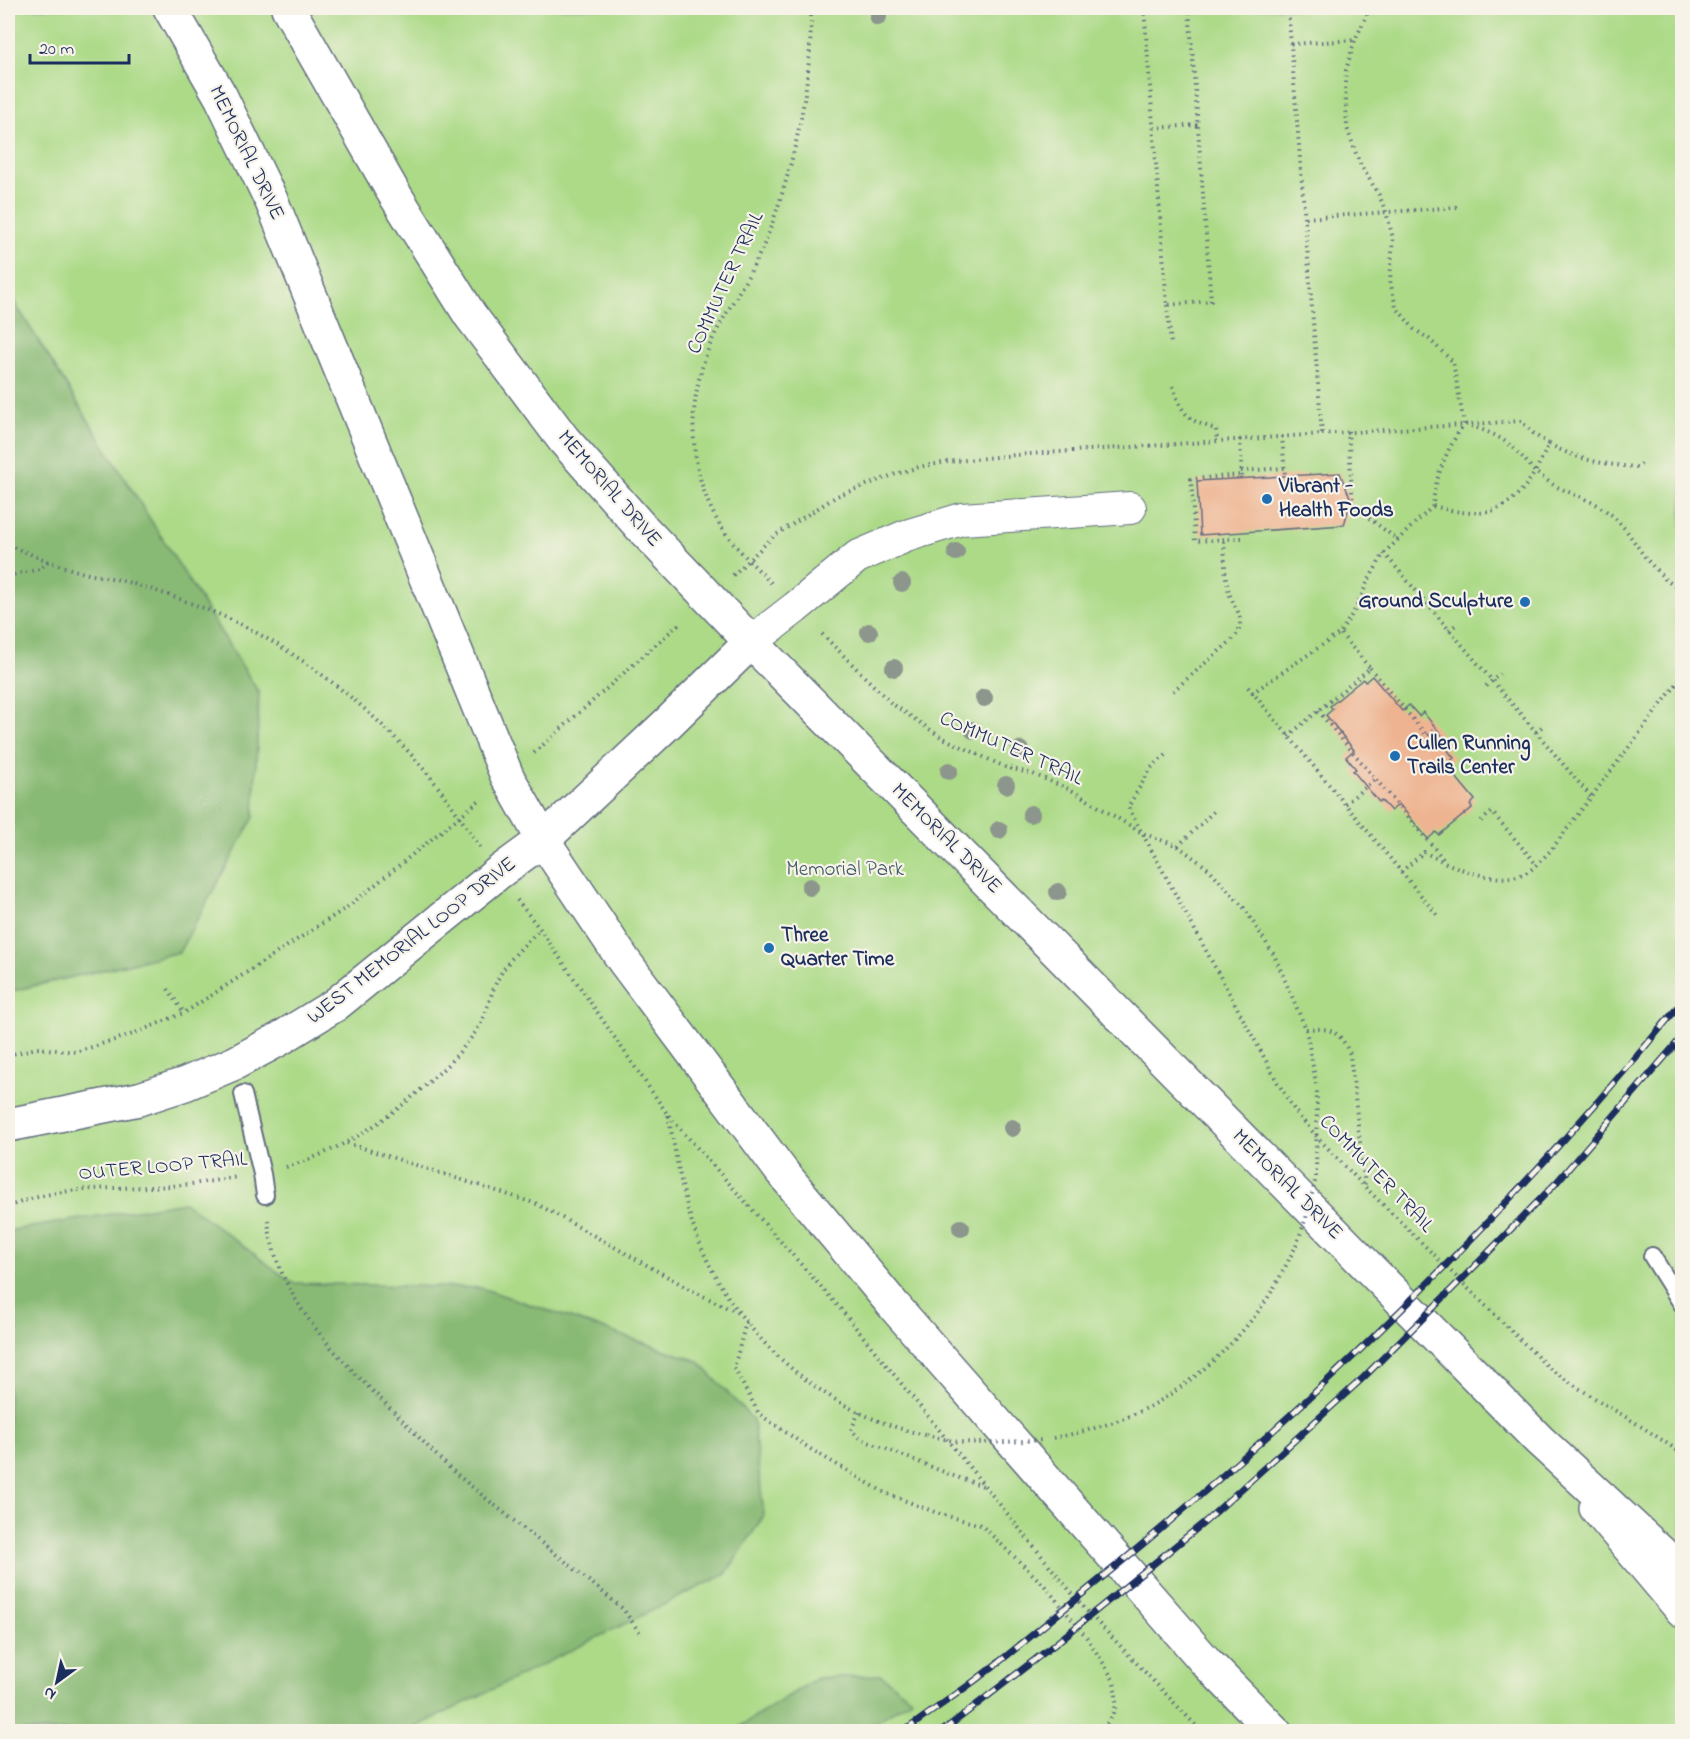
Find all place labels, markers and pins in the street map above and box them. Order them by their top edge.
place label: Vibrant - Health Foods [1278,472,1394,526]
marker: Vibrant - Health Foods [1260,492,1274,506]
place label: Ground Sculpture [1358,587,1514,617]
marker: Ground Sculpture [1518,595,1532,609]
place label: Cullen Running Trails Center [1407,729,1530,783]
marker: Cullen Running Trails Center [1388,749,1402,763]
place label: Three Quarter Time [781,921,895,975]
marker: Three Quarter Time [762,941,776,955]

